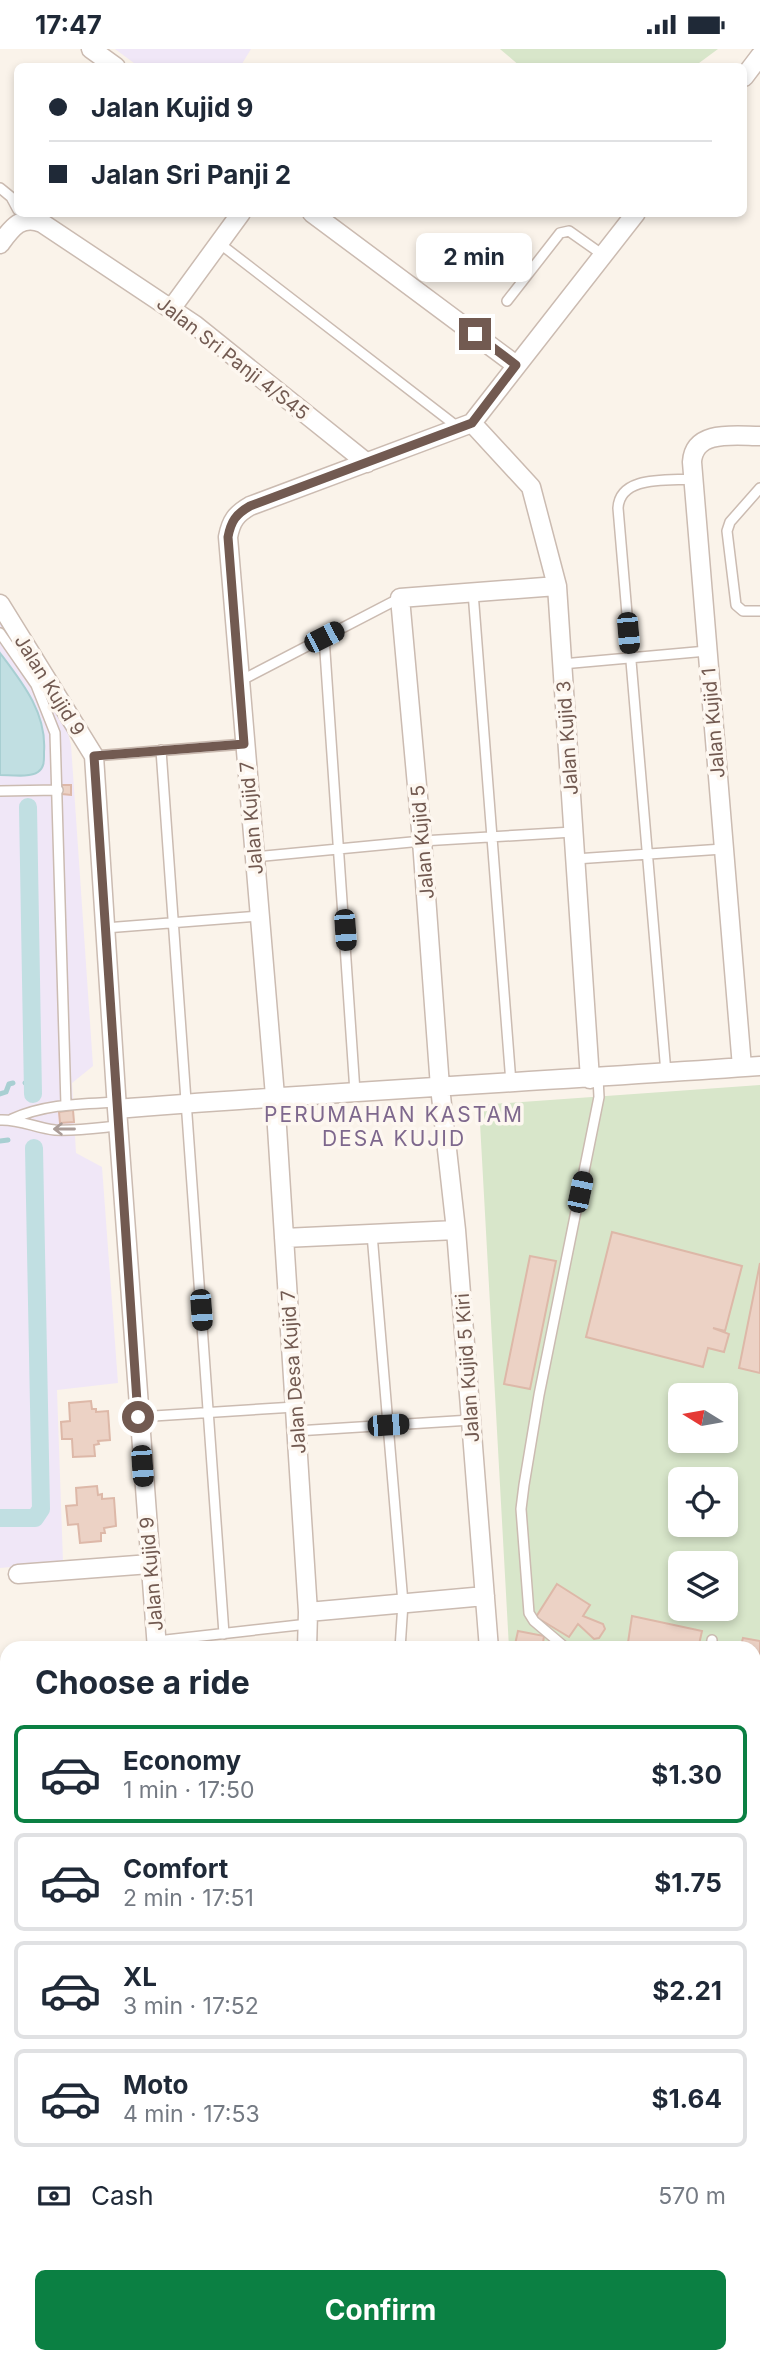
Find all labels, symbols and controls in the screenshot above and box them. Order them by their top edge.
text: 17:47 [35,9,102,40]
text: Jalan Kujid 9 [91,92,253,123]
text: Jalan Sri Panji 2 [91,159,291,190]
callout: 2 min [417,233,533,281]
text: 2 min [443,243,505,271]
street label: Jalan Sri Panji 4/S45 [152,292,313,425]
route end [459,318,491,350]
car [616,611,641,655]
car [301,618,348,656]
street label: Jalan Kujid 9 [9,631,90,740]
street label: Jalan Kujid 1 [697,667,730,779]
street label: Jalan Kujid 3 [552,680,583,796]
street label: Jalan Kujid 7 [235,760,268,876]
street label: Jalan Kujid 5 [406,784,439,900]
car [334,908,357,952]
district label: PERUMAHAN KASTAM DESA KUJID [264,1102,524,1151]
one-way arrow [53,1122,76,1136]
car [566,1169,595,1215]
car [190,1288,213,1332]
street label: Jalan Desa Kujid 7 [276,1289,311,1455]
street label: Jalan Kujid 5 Kiri [451,1293,484,1443]
north arrow [668,1383,738,1453]
map controls [668,1383,738,1621]
route start [122,1401,154,1433]
car [367,1413,410,1437]
car [131,1444,154,1488]
button: locate [668,1467,738,1537]
street label: Jalan Kujid 9 [135,1516,168,1632]
button: layers [668,1551,738,1621]
text: Choose a ride [35,1663,250,1702]
icon: car [39,1743,102,1806]
text: Economy [123,1745,241,1776]
text: $1.30 [651,1759,722,1790]
text: 1 min · 17:50 [123,1776,254,1804]
icon: car [39,1851,102,1914]
text: Comfort [123,1853,228,1884]
text: $1.75 [654,1867,722,1898]
text: 2 min · 17:51 [123,1884,254,1912]
icon: car [39,1959,102,2022]
text: XL [123,1961,157,1992]
text: $2.21 [652,1975,722,2006]
text: 3 min · 17:52 [123,1992,259,2020]
icon: car [39,2067,102,2130]
text: Moto [123,2069,188,2100]
text: $1.64 [651,2083,722,2114]
text: 4 min · 17:53 [123,2100,260,2128]
icon: cash [35,2177,73,2215]
text: Cash [91,2180,154,2211]
text: 570 m [658,2182,726,2210]
button: Confirm [35,2270,726,2350]

